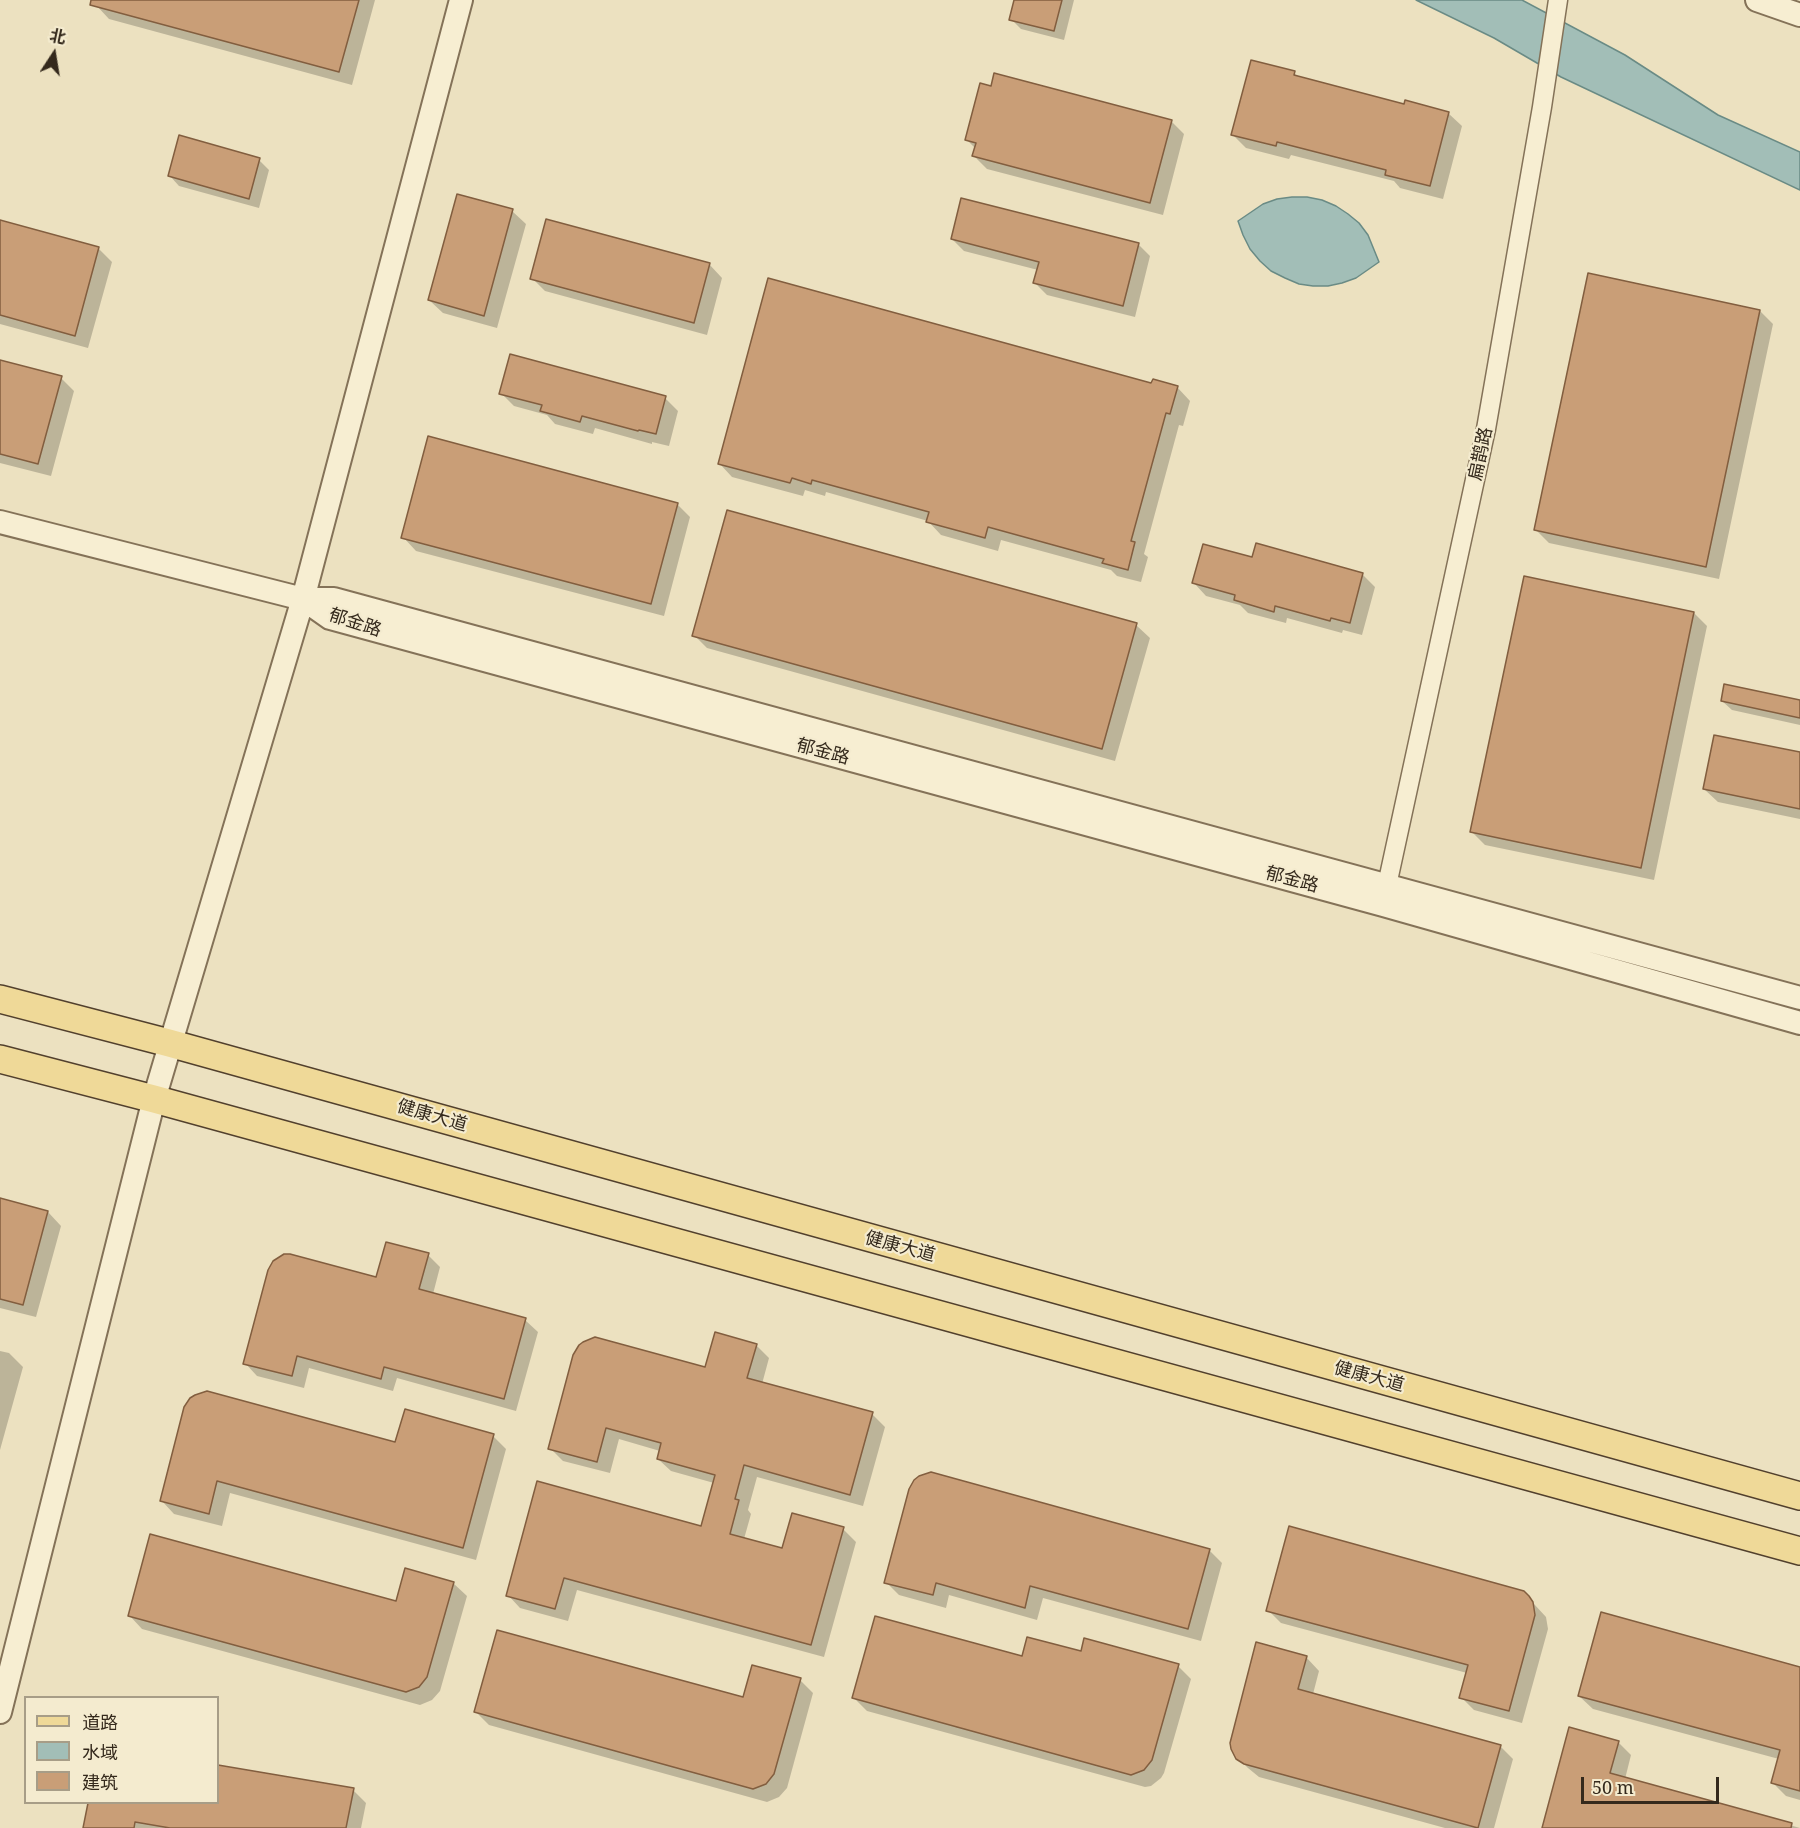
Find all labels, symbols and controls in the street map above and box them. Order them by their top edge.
north arrow [24,24,84,84]
text: 北 [48,24,68,49]
street label: 扁鹊路 [1465,425,1497,483]
street label: 郁金路 [326,604,384,642]
street label: 郁金路 [794,735,852,769]
street label: 郁金路 [1263,863,1321,897]
street label: 健康大道 [394,1096,470,1136]
street label: 健康大道 [862,1227,938,1267]
street label: 健康大道 [1331,1357,1407,1397]
legend [24,1696,219,1804]
text: 道路 [82,1710,118,1734]
text: 水域 [82,1740,118,1764]
scale bar [1584,1765,1722,1803]
text: 建筑 [82,1770,118,1794]
text: 50 m [1592,1775,1634,1799]

